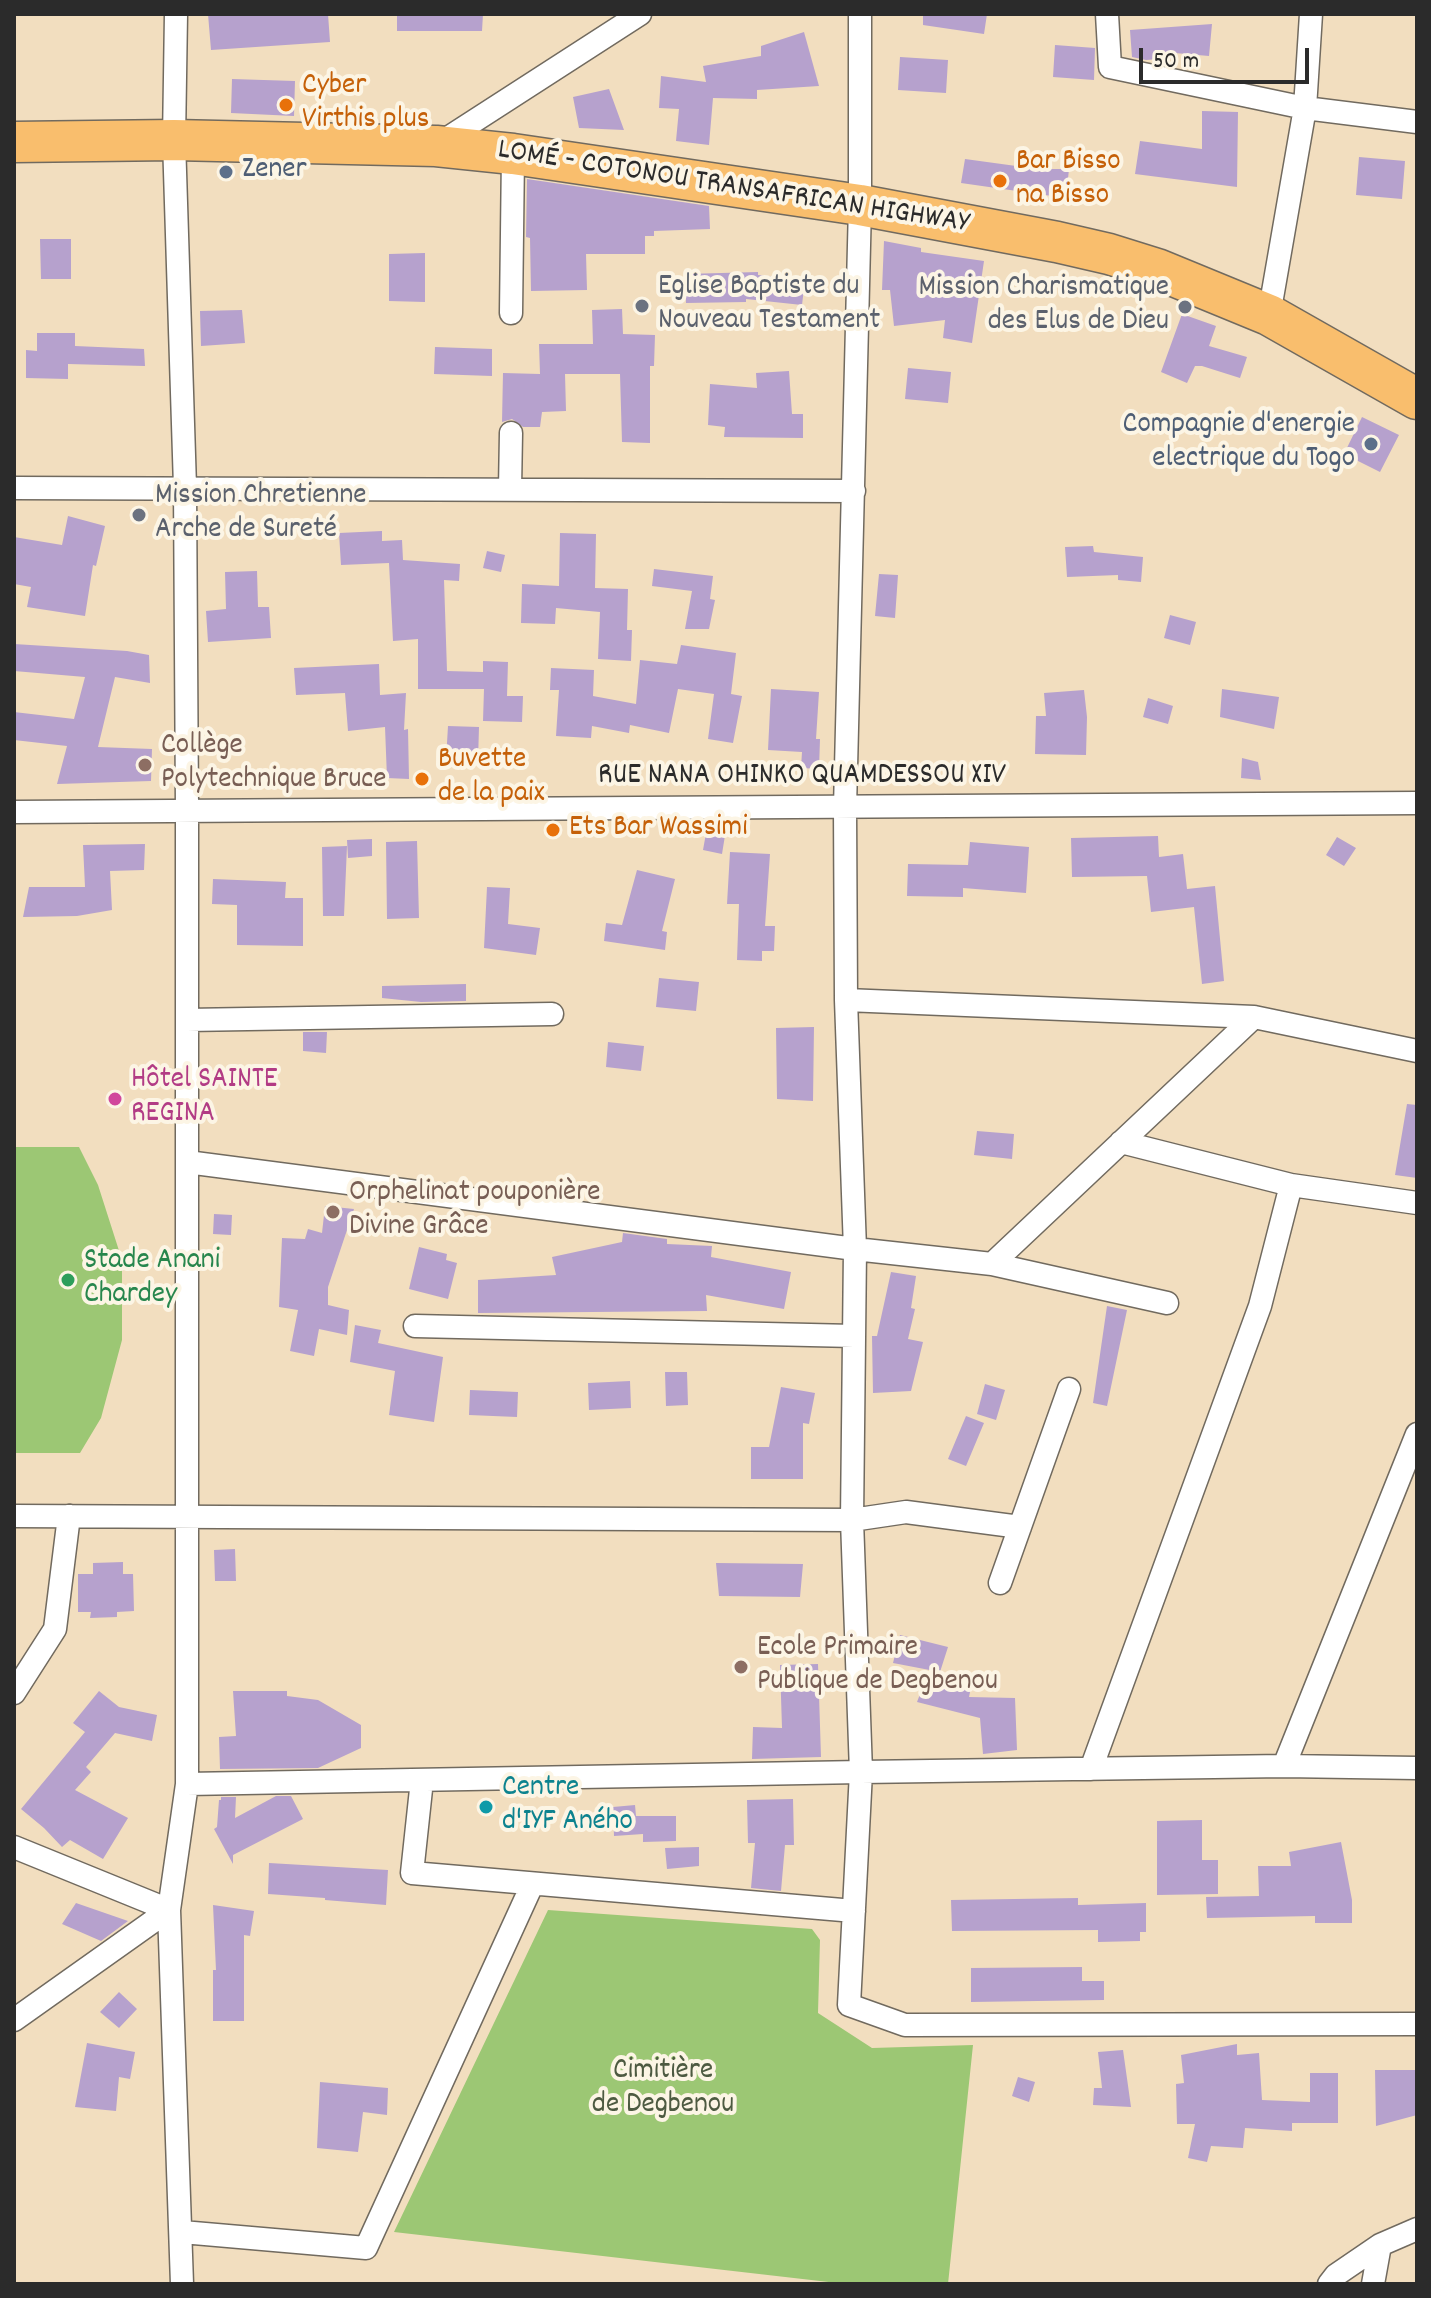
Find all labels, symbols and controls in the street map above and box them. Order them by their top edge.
scale bar [1143,32,1313,82]
text: 50 m [1153,45,1199,79]
place label: Cyber Virthis plus [302,70,429,140]
marker: Cyber Virthis plus [277,96,295,114]
street label: LOMÉ - COTONOU TRANSAFRICAN HIGHWAY [495,134,971,244]
place label: Bar Bisso na Bisso [1016,146,1121,216]
place label: Zener [242,154,307,190]
marker: Zener [217,163,235,181]
marker: Bar Bisso na Bisso [991,172,1009,190]
place label: Eglise Baptiste du Nouveau Testament [658,271,880,342]
place label: Mission Charismatique des Elus de Dieu [919,272,1169,342]
marker: Eglise Baptiste du Nouveau Testament [633,297,651,315]
marker: Mission Charismatique des Elus de Dieu [1176,298,1194,316]
place label: Compagnie d'energie electrique du Togo [1123,409,1355,480]
marker: Compagnie d'energie electrique du Togo [1362,435,1380,453]
place label: Mission Chretienne Arche de Sureté [155,480,366,550]
marker: Mission Chretienne Arche de Sureté [130,506,148,524]
place label: Collège Polytechnique Bruce [161,730,387,800]
place label: Buvette de la paix [438,744,545,814]
marker: Collège Polytechnique Bruce [136,756,154,774]
street label: RUE NANA OHINKO QUAMDESSOU XIV [598,760,1006,796]
marker: Buvette de la paix [413,770,431,788]
place label: Ets Bar Wassimi [569,812,748,848]
marker: Ets Bar Wassimi [544,821,562,839]
place label: Hôtel SAINTE REGINA [131,1064,277,1134]
marker: Hôtel SAINTE REGINA [106,1090,124,1108]
place label: Orphelinat pouponière Divine Grâce [349,1177,601,1248]
marker: Orphelinat pouponière Divine Grâce [324,1203,342,1221]
place label: Stade Anani Chardey [84,1245,220,1316]
marker: Stade Anani Chardey [59,1271,77,1289]
place label: Ecole Primaire Publique de Degbenou [757,1632,998,1702]
marker: Ecole Primaire Publique de Degbenou [732,1658,750,1676]
place label: Centre d'IYF Aného [502,1772,633,1842]
marker: Centre d'IYF Aného [477,1798,495,1816]
park label: Cimitière de Degbenou [592,2055,734,2126]

